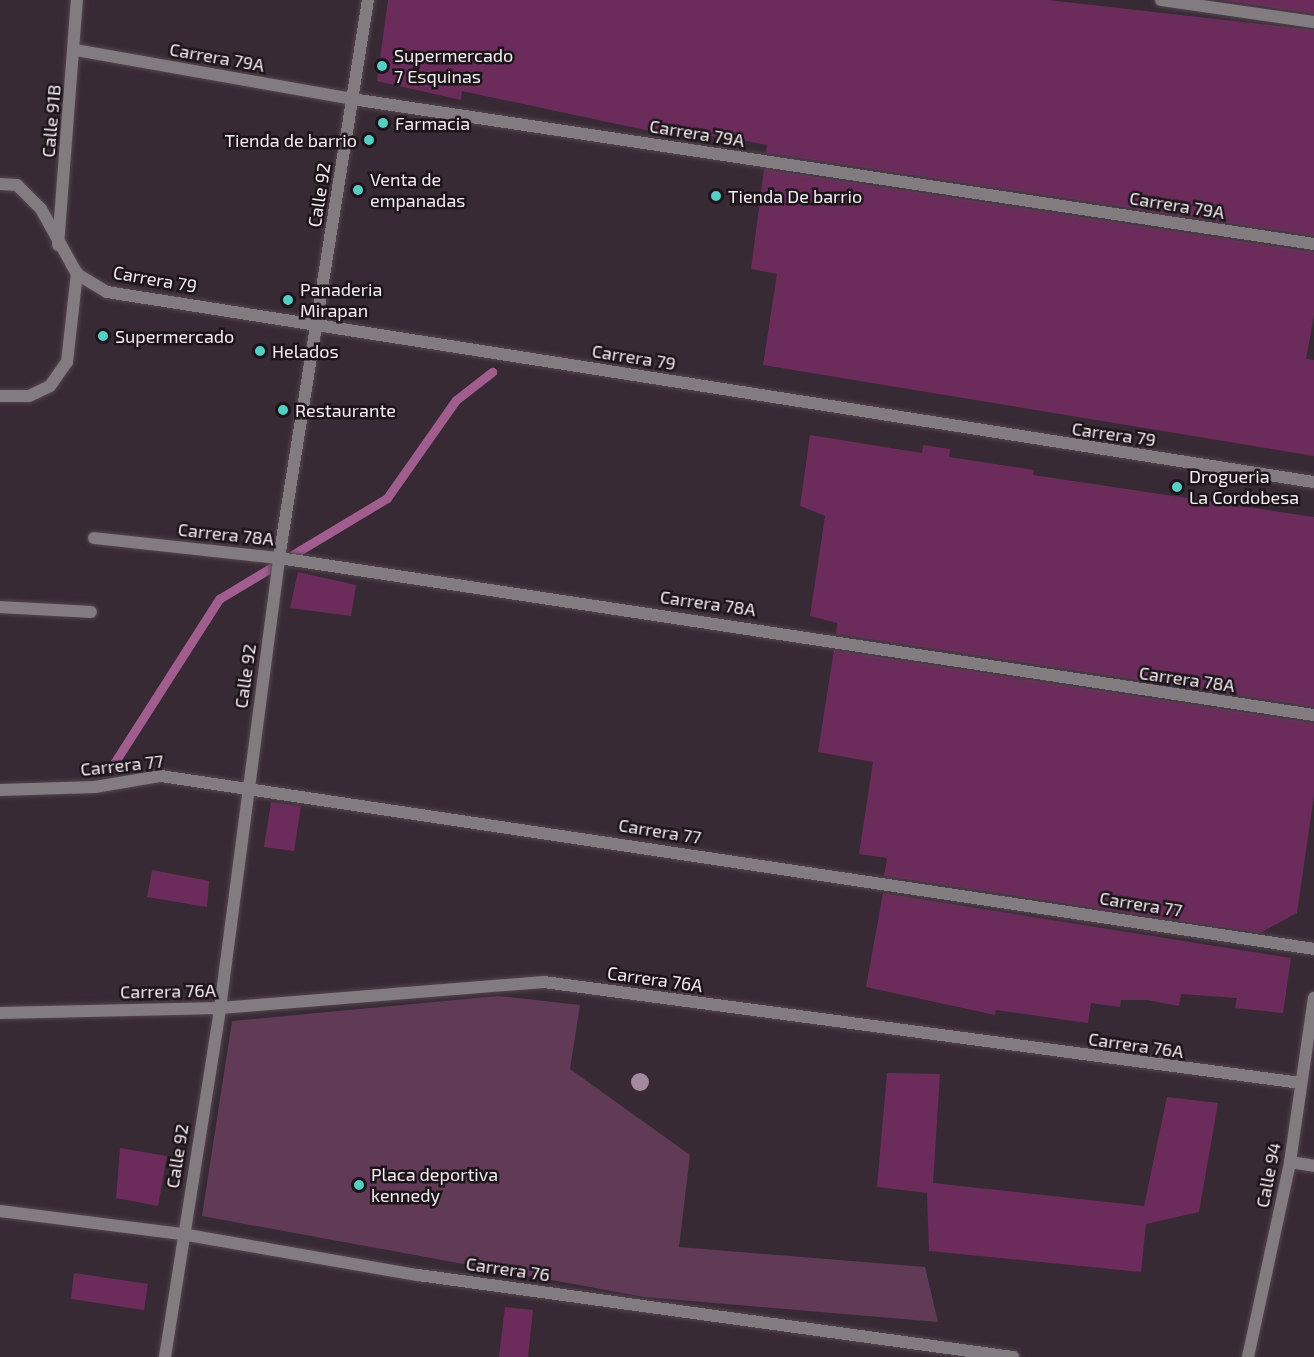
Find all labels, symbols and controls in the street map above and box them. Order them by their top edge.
street label: Carrera 79A [168,38,266,76]
place label: Supermercado 7 Esquinas [394,45,513,88]
marker: Supermercado 7 Esquinas [375,59,389,73]
street label: Calle 91B [37,84,65,158]
place label: Farmacia [395,112,470,134]
street label: Carrera 79A [648,115,746,151]
marker: Farmacia [376,116,390,130]
place label: Tienda de barrio [224,129,357,151]
marker: Tienda de barrio [362,133,376,147]
street label: Calle 92 [303,161,335,229]
place label: Venta de empanadas [370,169,465,212]
marker: Venta de empanadas [351,183,365,197]
place label: Tienda De barrio [728,185,862,207]
street label: Carrera 79A [1128,187,1226,223]
marker: Tienda De barrio [709,189,723,203]
street label: Carrera 79 [111,261,199,297]
place label: Panaderia Mirapan [300,279,382,322]
marker: Panaderia Mirapan [281,293,295,307]
place label: Supermercado [115,325,234,347]
marker: Supermercado [96,329,110,343]
place label: Helados [272,340,339,362]
street label: Carrera 79 [591,340,677,374]
marker: Helados [253,344,267,358]
place label: Restaurante [295,399,396,421]
marker: Restaurante [276,403,290,417]
street label: Carrera 79 [1071,417,1157,451]
place label: Drogueria La Cordobesa [1189,466,1299,508]
marker: Drogueria La Cordobesa [1170,480,1184,494]
street label: Carrera 78A [177,518,275,550]
street label: Carrera 78A [659,586,757,620]
street label: Calle 92 [230,642,260,710]
street label: Carrera 78A [1138,662,1236,696]
street label: Carrera 77 [79,750,165,780]
street label: Carrera 77 [617,814,703,848]
street label: Carrera 77 [1098,887,1184,921]
street label: Carrera 76A [606,962,704,996]
street label: Carrera 76A [120,979,216,1003]
street label: Carrera 76A [1087,1028,1185,1062]
street label: Calle 92 [161,1122,193,1190]
street label: Calle 94 [1251,1141,1285,1209]
place label: Placa deportiva kennedy [371,1164,498,1206]
marker: Placa deportiva kennedy [352,1178,366,1192]
street label: Carrera 76 [465,1252,551,1286]

